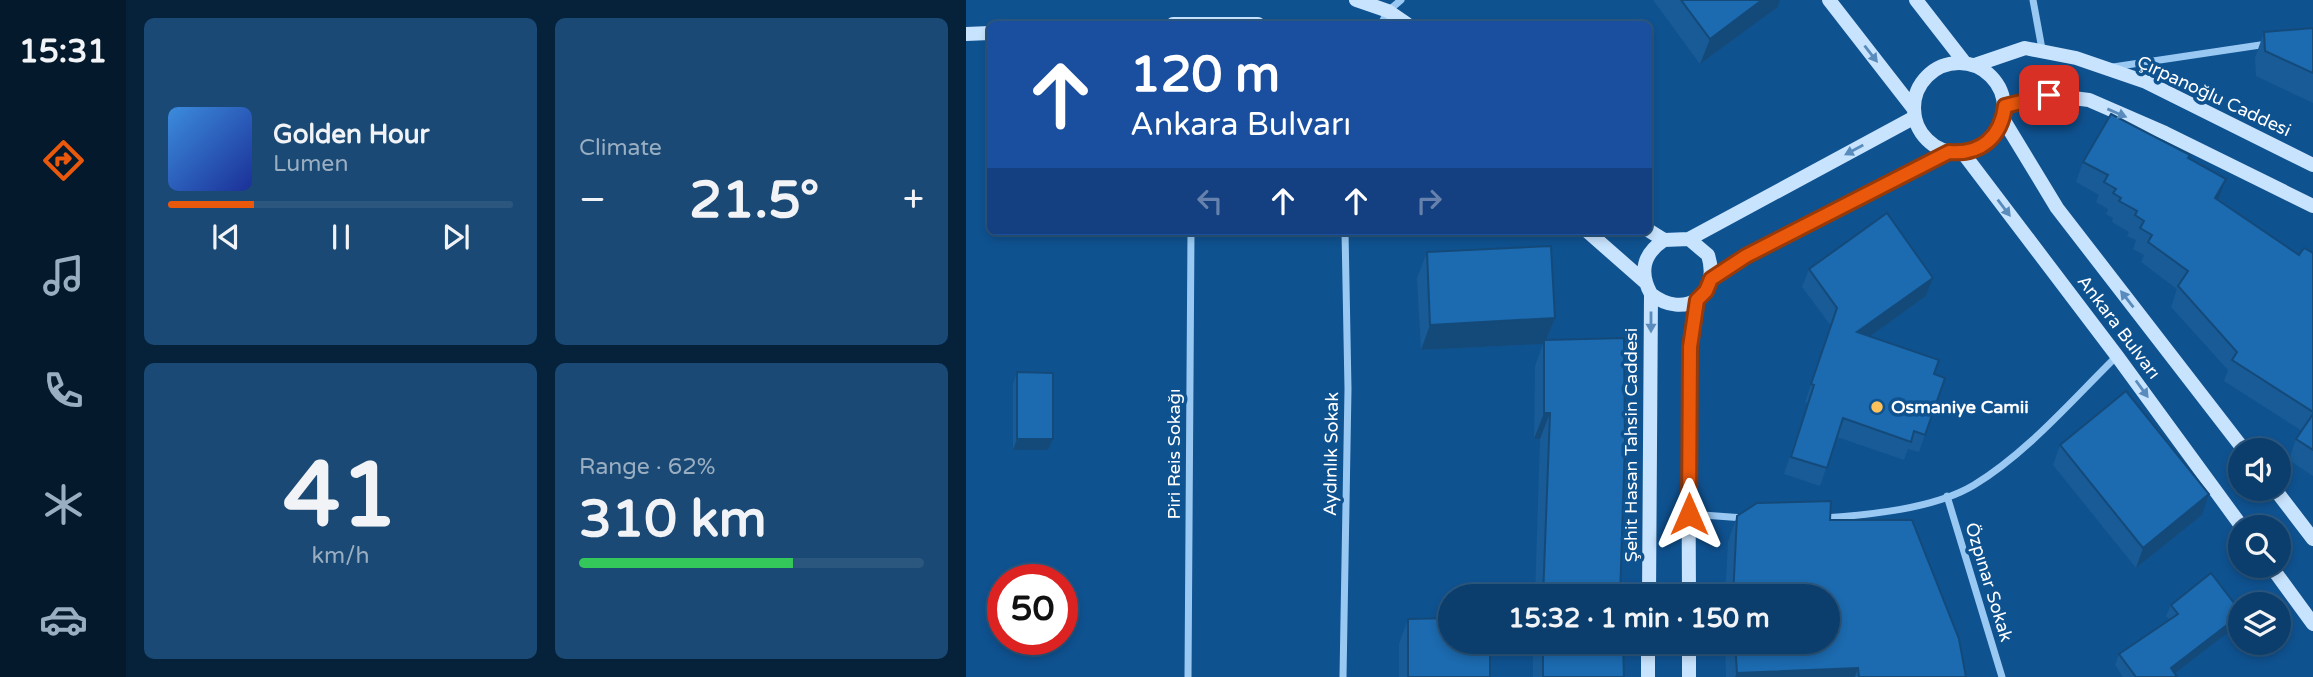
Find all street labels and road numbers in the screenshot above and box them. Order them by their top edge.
street label: Çırpanoğlu Caddesi [2134,51,2294,141]
street label: Ankara Bulvarı [2073,271,2165,383]
street label: Şehit Hasan Tahsin Caddesi [1620,328,1642,562]
street label: Piri Reis Sokağı [1163,389,1185,519]
street label: Aydınlık Sokak [1319,392,1343,516]
street label: Özpınar Sokak [1960,520,2018,645]

